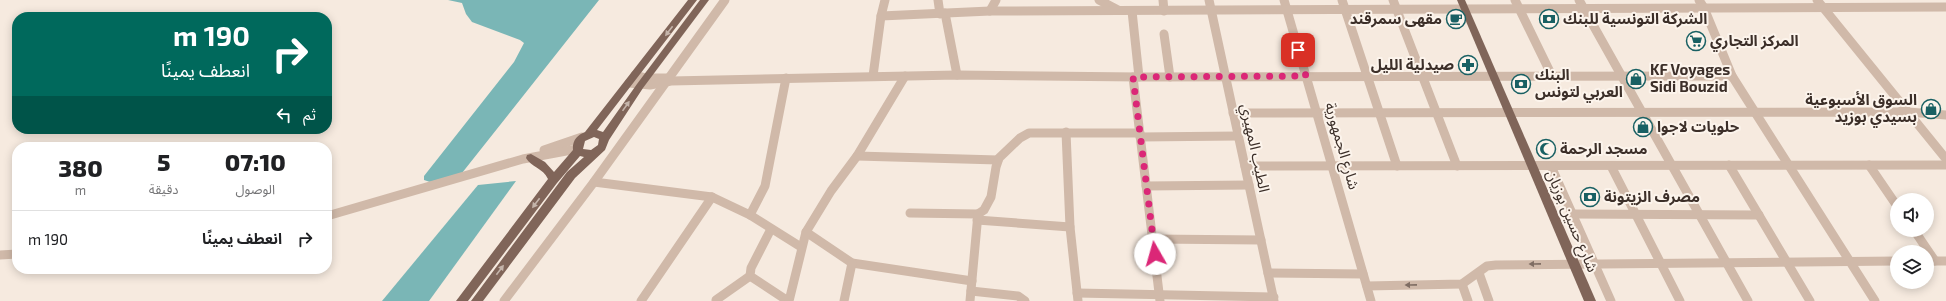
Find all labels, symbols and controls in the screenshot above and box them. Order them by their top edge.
cafe icon: مقهى سمرقند [1445,8,1467,30]
bank icon: الشركة التونسية للبنك [1538,8,1560,30]
place label: مقهى سمرقند [1350,9,1442,28]
place label: الشركة التونسية للبنك [1563,9,1707,28]
text: 190 m [173,18,250,52]
one-way arrow [665,26,673,36]
icon: right [264,28,316,80]
supermarket icon: المركز التجاري [1685,30,1707,52]
place label: المركز التجاري [1710,31,1799,52]
pin [1281,33,1315,67]
icon: arrive [1287,39,1309,61]
pharmacy icon: صيدلية الليل [1457,54,1479,76]
place label: صيدلية الليل [1371,55,1454,74]
text: انعطف يمينًا [161,59,250,81]
place label: KF Voyages Sidi Bouzid [1650,60,1730,95]
place label: البنك العربي لتونس [1535,65,1623,103]
shop icon: KF Voyages Sidi Bouzid [1625,68,1647,90]
bank icon: البنك العربي لتونس [1510,73,1532,95]
place label: السوق الأسبوعية بسيدي بوزيد [1805,90,1917,128]
shop icon: السوق الأسبوعية بسيدي بوزيد [1920,98,1942,120]
street label: شارع الجمهورية [1318,100,1364,193]
one-way arrow [621,101,630,112]
street label: الطيب المهيري [1234,102,1274,194]
icon: left [273,104,295,126]
text: ثم [303,105,316,123]
shop icon: حلويات لاجوا [1632,116,1654,138]
place label: حلويات لاجوا [1657,117,1740,136]
mosque icon: مسجد الرحمة [1535,138,1557,160]
place label: مسجد الرحمة [1560,139,1647,158]
text: 5 [157,147,170,176]
text: 07:10 [225,147,286,176]
text: 380 [58,153,103,182]
street label: شارع حسين بوزيان [1540,167,1603,276]
text: دقيقة [149,181,178,197]
text: الوصول [235,181,275,197]
text: m [75,182,86,198]
bank icon: مصرف الزيتونة [1579,186,1601,208]
place label: مصرف الزيتونة [1604,187,1700,206]
map controls [1890,193,1934,289]
button: sound [1890,193,1934,237]
one-way arrow [532,197,540,208]
icon: right [294,228,316,250]
text: انعطف يمينًا [202,229,282,247]
text: 190 m [28,230,68,248]
position arrow [1134,233,1176,275]
button: layers [1890,245,1934,289]
one-way arrow [1528,261,1541,267]
one-way arrow [496,264,504,275]
one-way arrow [1404,282,1417,288]

